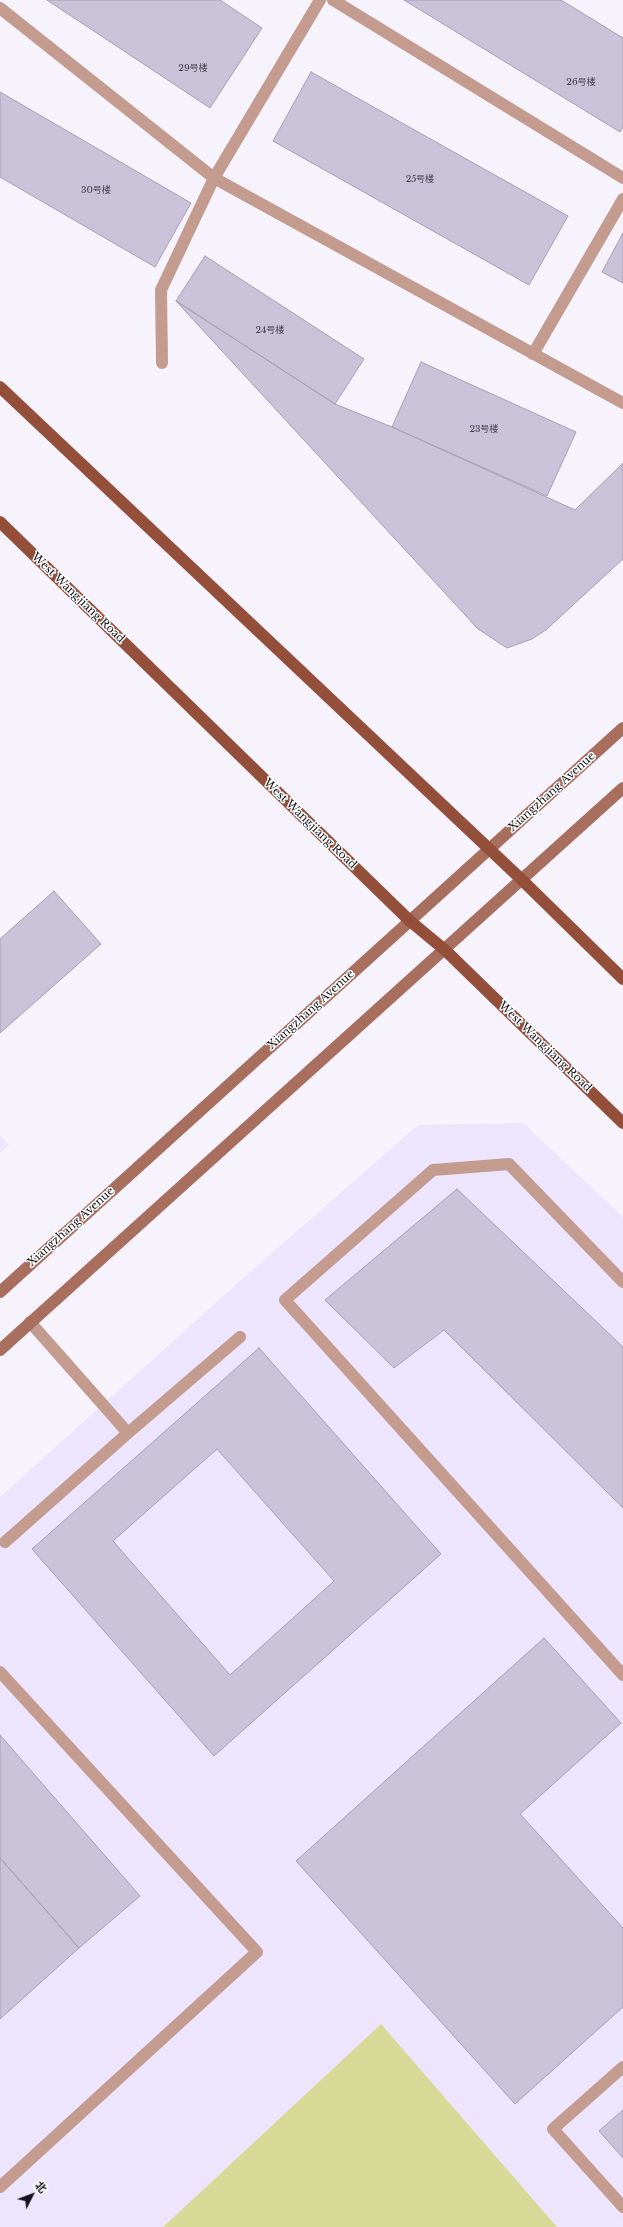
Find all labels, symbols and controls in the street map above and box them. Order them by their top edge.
house number: 29号楼 [178,63,208,73]
house number: 26号楼 [566,77,596,87]
house number: 25号楼 [406,174,434,184]
house number: 30号楼 [81,185,111,195]
house number: 24号楼 [256,325,284,335]
house number: 23号楼 [469,424,499,434]
street label: West Wangjiang Road [29,550,127,646]
street label: Xiangzhang Avenue [506,750,598,834]
street label: West Wangjiang Road [261,776,359,872]
street label: Xiangzhang Avenue [265,968,357,1052]
street label: West Wangjiang Road [496,999,594,1095]
street label: Xiangzhang Avenue [25,1185,117,1269]
north arrow [12,2175,52,2215]
text: 北 [32,2178,50,2196]

